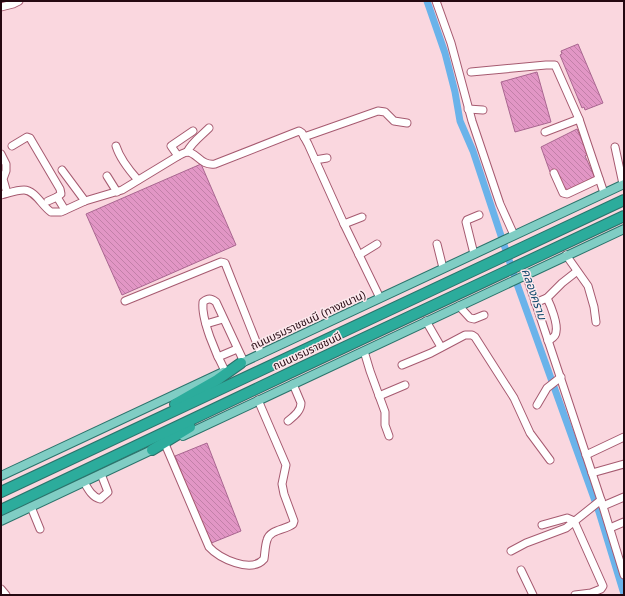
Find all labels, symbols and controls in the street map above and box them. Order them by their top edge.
water label: คลองคราม [519,267,550,323]
street label: ถนนบรมราชชนนี (ทางขนาน) [248,287,368,353]
street label: ถนนบรมราชชนนี [271,329,343,373]

